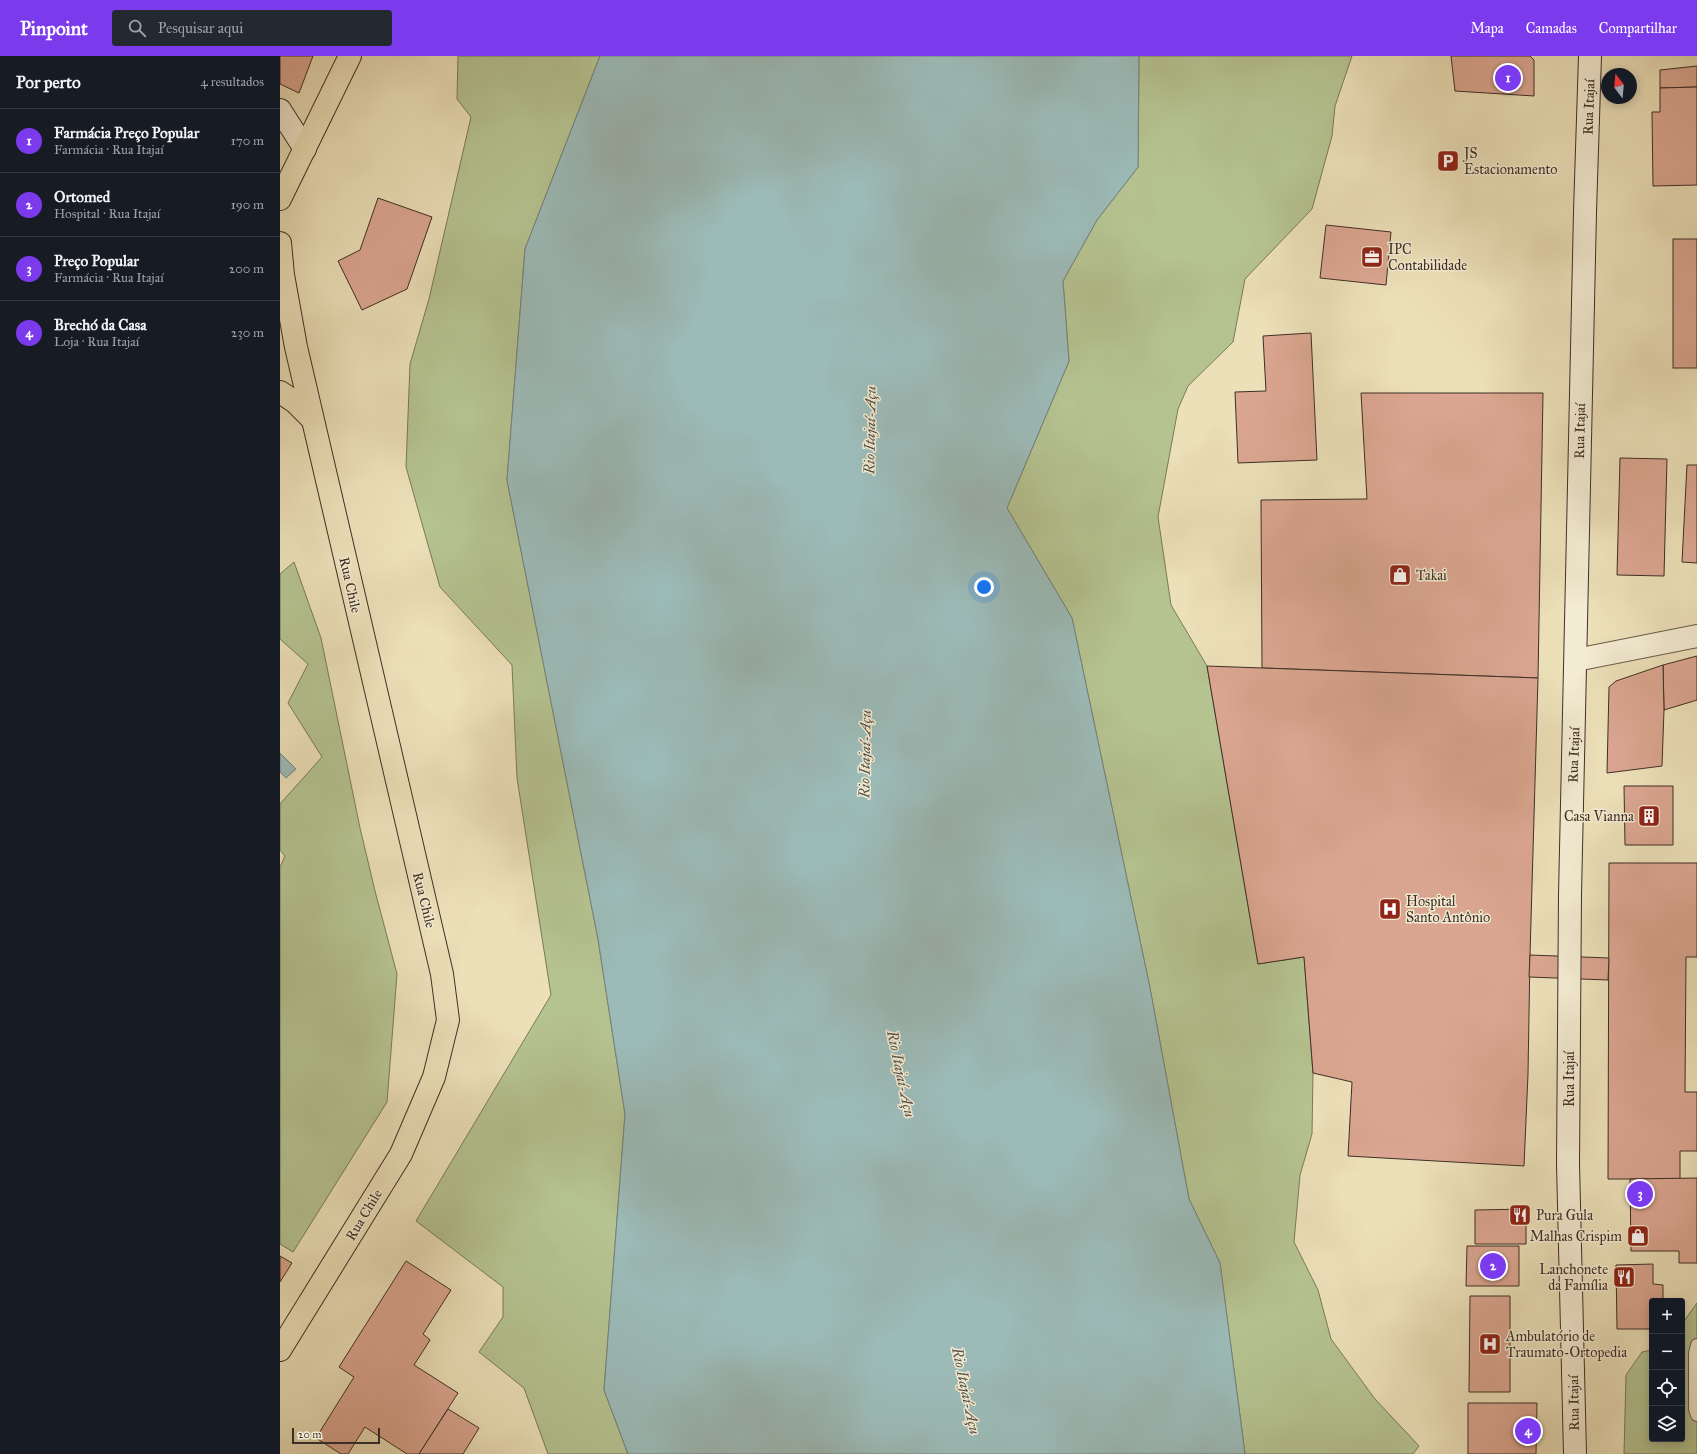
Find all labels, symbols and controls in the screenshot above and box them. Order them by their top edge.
search box [112,10,392,46]
text: Pinpoint [20,17,88,40]
icon: search [126,17,148,39]
text: Pesquisar aqui [158,19,243,37]
text: Mapa [1470,20,1504,37]
text: Camadas [1526,20,1577,37]
text: Compartilhar [1599,20,1677,37]
pin: 1 [1495,63,1521,93]
north arrow [1601,68,1637,104]
text: Por perto [16,72,81,93]
text: 4 resultados [201,74,264,90]
street label: Rua Itajaí [1580,78,1599,135]
text: Farmácia Preço Popular [54,124,199,142]
text: 1 [26,133,32,149]
text: 170 m [231,133,264,149]
text: Farmácia · Rua Itajaí [54,142,164,158]
place label: JS Estacionamento [1462,145,1558,178]
parking icon: JS Estacionamento [1435,148,1461,174]
text: Ortomed [54,188,110,206]
text: 2 [26,197,32,213]
text: 190 m [231,197,264,213]
text: Hospital · Rua Itajaí [54,206,160,222]
place label: IPC Contabilidade [1388,241,1467,274]
office icon: IPC Contabilidade [1359,244,1385,270]
text: Preço Popular [54,252,139,270]
text: 3 [26,261,32,277]
text: 200 m [229,261,264,277]
text: Farmácia · Rua Itajaí [54,270,164,286]
text: Brechó da Casa [54,316,147,334]
text: 4 [25,325,33,341]
text: 230 m [231,325,264,341]
text: Loja · Rua Itajaí [54,334,139,350]
water label: Rio Itajaí-Açu [860,385,880,475]
street label: Rua Itajaí [1571,402,1589,459]
street label: Rua Chile [335,555,365,615]
shop icon: Takai [1387,562,1413,588]
place label: Takai [1416,567,1447,584]
your location [974,577,994,597]
water label: Rio Itajaí-Açu [855,709,875,799]
street label: Rua Itajaí [1565,726,1584,783]
building icon: Casa Vianna [1636,803,1662,829]
place label: Casa Vianna [1564,808,1634,825]
street label: Rua Chile [409,870,439,930]
place label: Hospital Santo Antônio [1406,893,1490,926]
hospital icon: Hospital Santo Antônio [1377,896,1403,922]
water label: Rio Itajaí-Açu [883,1028,919,1119]
street label: Rua Itajaí [1561,1050,1578,1107]
pin: 3 [1627,1179,1653,1209]
street label: Rua Chile [342,1186,386,1244]
restaurant icon: Pura Gula [1507,1202,1533,1228]
place label: Pura Gula [1536,1207,1593,1224]
shop icon: Malhas Crispim [1625,1223,1651,1249]
place label: Malhas Crispim [1530,1228,1622,1245]
pin: 2 [1480,1251,1506,1281]
place label: Lanchonete da Família [1539,1261,1608,1294]
restaurant icon: Lanchonete da Família [1611,1264,1637,1290]
map controls [1649,1298,1685,1442]
button: + [1649,1298,1685,1334]
place label: Ambulatório de Traumato-Ortopedia [1505,1328,1627,1361]
hospital icon: Ambulatório de Traumato-Ortopedia [1477,1331,1503,1357]
button: − [1649,1334,1685,1370]
water label: Rio Itajaí-Açu [948,1345,984,1436]
button: locate [1649,1370,1685,1406]
street label: Rua Itajaí [1565,1374,1583,1431]
button: layers [1649,1406,1685,1442]
pin: 4 [1515,1416,1541,1446]
scale bar [292,1426,380,1445]
text: 20 m [298,1428,321,1441]

